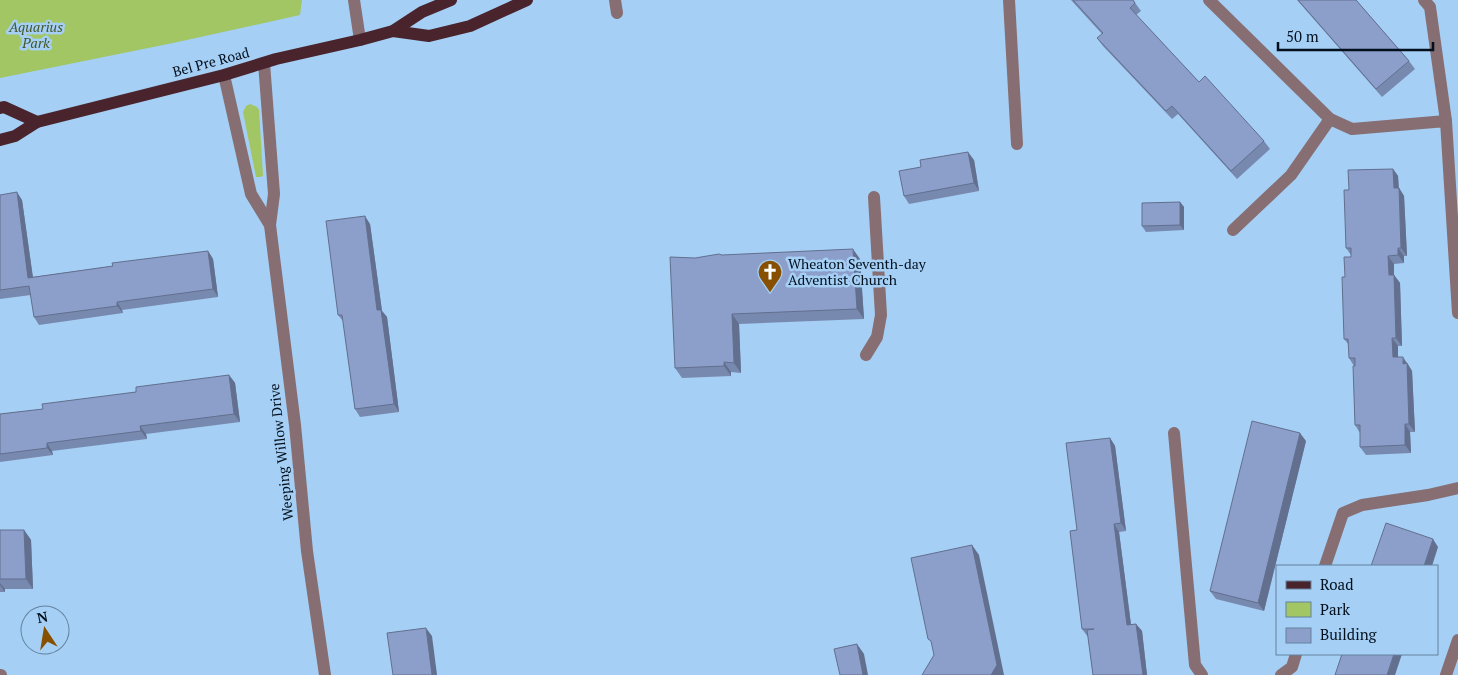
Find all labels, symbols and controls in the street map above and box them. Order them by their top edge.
park label: Aquarius Park [8,17,63,52]
scale bar [1278,20,1433,52]
text: 50 m [1286,26,1319,46]
street label: Bel Pre Road [170,42,252,81]
place label: Wheaton Seventh-day Adventist Church [788,254,927,289]
church icon: Wheaton Seventh-day Adventist Church [757,259,783,293]
street label: Weeping Willow Drive [264,383,297,522]
legend [1276,565,1438,655]
text: Road [1320,574,1353,594]
text: Park [1320,599,1350,619]
north arrow [20,605,70,655]
text: N [35,606,50,627]
text: Building [1320,624,1378,644]

